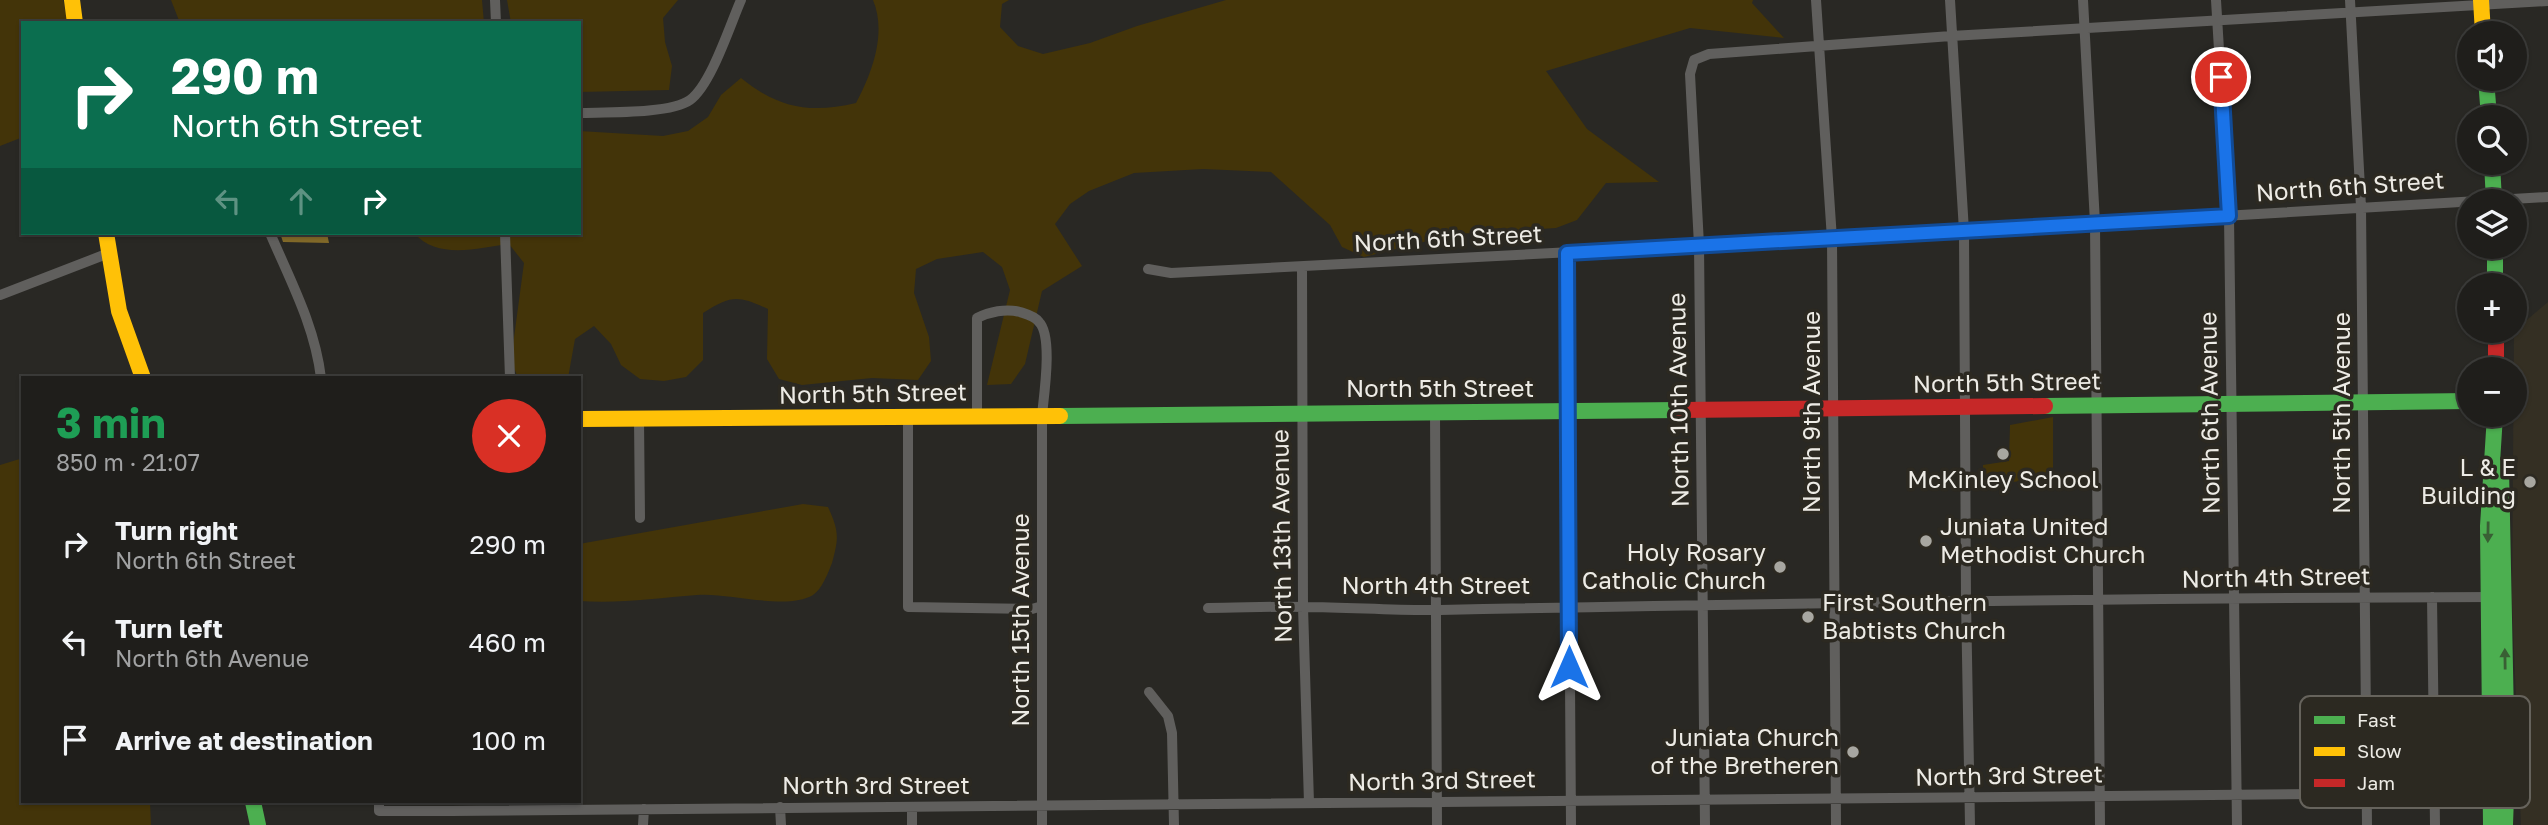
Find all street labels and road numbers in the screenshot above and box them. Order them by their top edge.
street label: North 6th Street [2255,164,2445,207]
street label: North 6th Street [1353,218,1543,257]
street label: North 10th Avenue [1661,293,1694,507]
street label: North 9th Avenue [1796,311,1825,513]
street label: North 6th Avenue [2192,312,2225,514]
street label: North 5th Avenue [2326,312,2355,514]
street label: North 5th Street [1913,365,2101,398]
street label: North 5th Street [1346,373,1534,402]
street label: North 5th Street [779,376,967,409]
street label: North 13th Avenue [1264,429,1297,643]
street label: North 15th Avenue [1005,513,1034,727]
street label: North 4th Street [2181,560,2371,593]
street label: North 4th Street [1342,570,1530,599]
street label: North 3rd Street [1915,758,2103,791]
street label: North 3rd Street [1348,763,1536,796]
street label: North 3rd Street [782,770,970,799]

